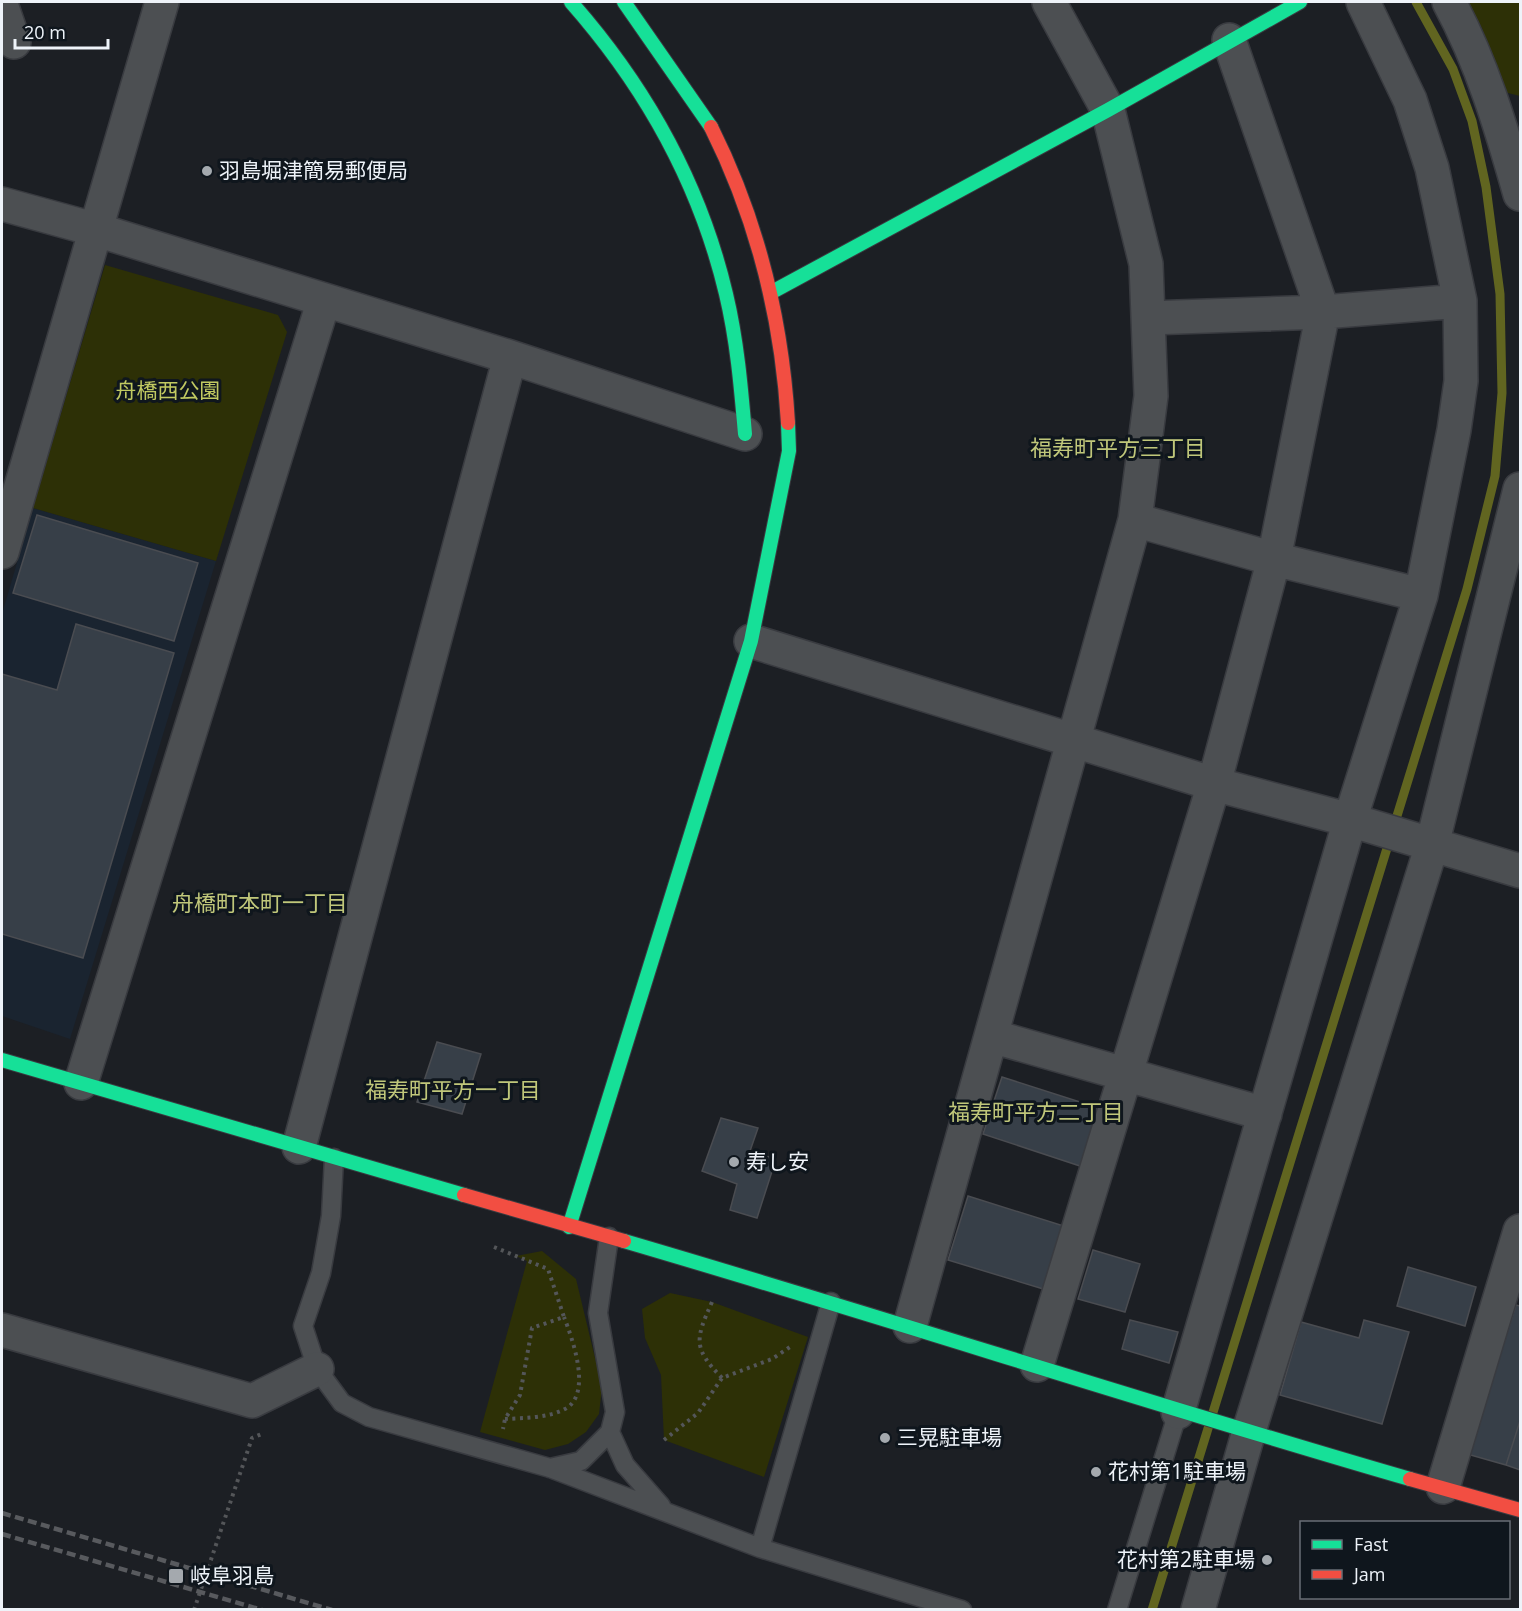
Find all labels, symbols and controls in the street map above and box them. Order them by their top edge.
scale bar [15,12,108,50]
text: 20 m [24,20,66,44]
place label: 羽島堀津簡易郵便局 [219,156,408,184]
marker: 羽島堀津簡易郵便局 [200,164,214,178]
park label: 舟橋西公園 [116,376,221,404]
district label: 福寿町平方三丁目 [1030,432,1206,462]
district label: 舟橋町本町一丁目 [172,887,348,917]
district label: 福寿町平方一丁目 [365,1074,541,1104]
district label: 福寿町平方二丁目 [948,1096,1124,1126]
place label: 寿し安 [746,1147,809,1175]
marker: 寿し安 [727,1155,741,1169]
place label: 三晃駐車場 [897,1423,1002,1451]
marker: 三晃駐車場 [878,1431,892,1445]
place label: 花村第1駐車場 [1108,1457,1246,1485]
marker: 花村第1駐車場 [1089,1465,1103,1479]
legend [1300,1521,1510,1599]
text: Fast [1354,1532,1388,1556]
place label: 花村第2駐車場 [1117,1545,1255,1573]
marker: 花村第2駐車場 [1260,1553,1274,1567]
place label: 岐阜羽島 [190,1561,274,1589]
text: Jam [1352,1562,1386,1586]
marker: 岐阜羽島 [167,1567,185,1585]

